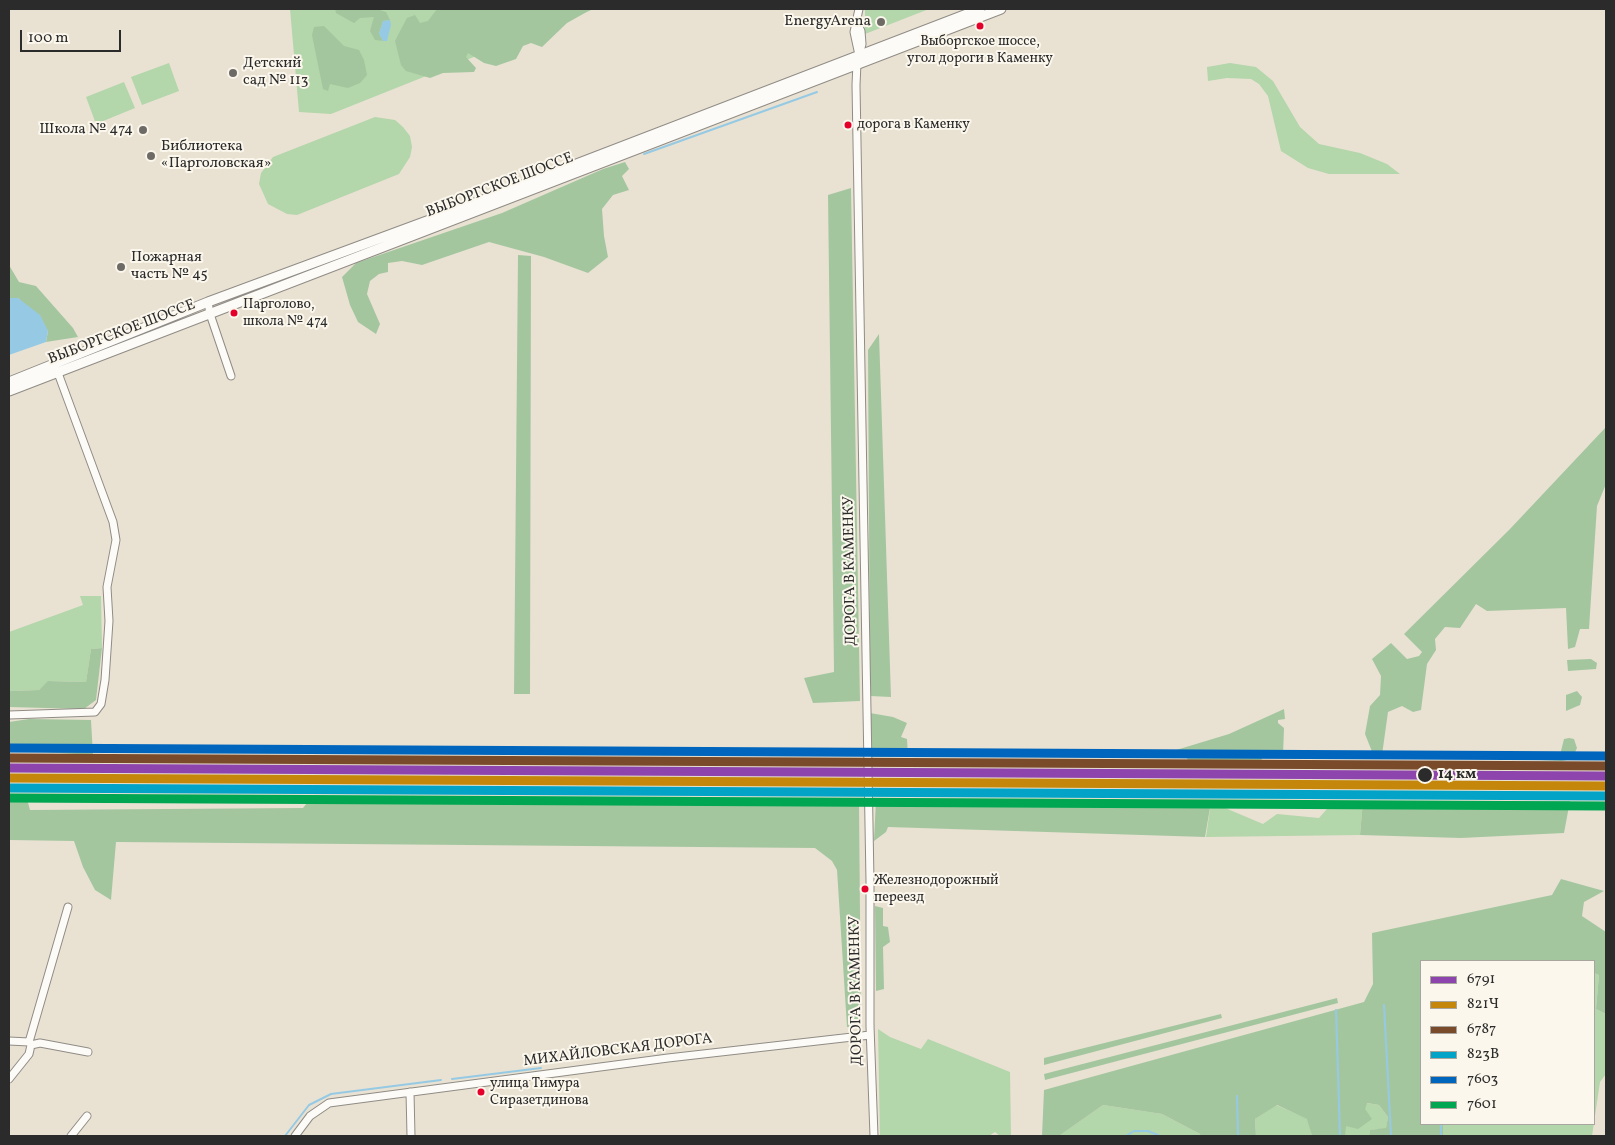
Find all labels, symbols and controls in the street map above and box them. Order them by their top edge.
place label: EnergyArena [784,13,871,31]
marker: EnergyArena [875,16,887,28]
scale bar [22,20,124,52]
marker: Выборгское шоссе, угол дороги в Каменку [975,21,985,31]
text: 100 m [28,28,68,49]
place label: Выборгское шоссе, угол дороги в Каменку [907,34,1053,66]
place label: Детский сад № 113 [243,55,309,90]
marker: Детский сад № 113 [227,67,239,79]
place label: дорога в Каменку [857,117,970,133]
marker: дорога в Каменку [843,120,853,130]
place label: Школа № 474 [39,121,133,139]
marker: Школа № 474 [137,124,149,136]
place label: Библиотека «Парголовская» [161,138,271,173]
marker: Библиотека «Парголовская» [145,150,157,162]
street label: ВЫБОРГСКОЕ ШОССЕ [424,150,576,222]
place label: Пожарная часть № 45 [131,249,208,284]
marker: Пожарная часть № 45 [115,261,127,273]
street label: ВЫБОРГСКОЕ ШОССЕ [46,297,198,369]
place label: Парголово, школа № 474 [243,297,328,330]
marker: Парголово, школа № 474 [229,308,239,318]
street label: ДОРОГА В КАМЕНКУ [841,496,861,646]
marker: 14 км [1416,766,1434,784]
place label: 14 км [1438,766,1476,784]
place label: Железнодорожный переезд [874,873,999,906]
marker: Железнодорожный переезд [860,884,870,894]
street label: ДОРОГА В КАМЕНКУ [847,916,867,1066]
legend [1420,960,1595,1125]
text: 6791 [1467,969,1495,990]
text: 821Ч [1467,994,1499,1015]
text: 6787 [1467,1019,1496,1040]
street label: МИХАЙЛОВСКАЯ ДОРОГА [523,1030,713,1072]
text: 823В [1467,1044,1499,1065]
text: 7603 [1467,1069,1498,1090]
place label: улица Тимура Сиразетдинова [490,1076,589,1108]
marker: улица Тимура Сиразетдинова [476,1087,486,1097]
text: 7601 [1467,1094,1497,1115]

